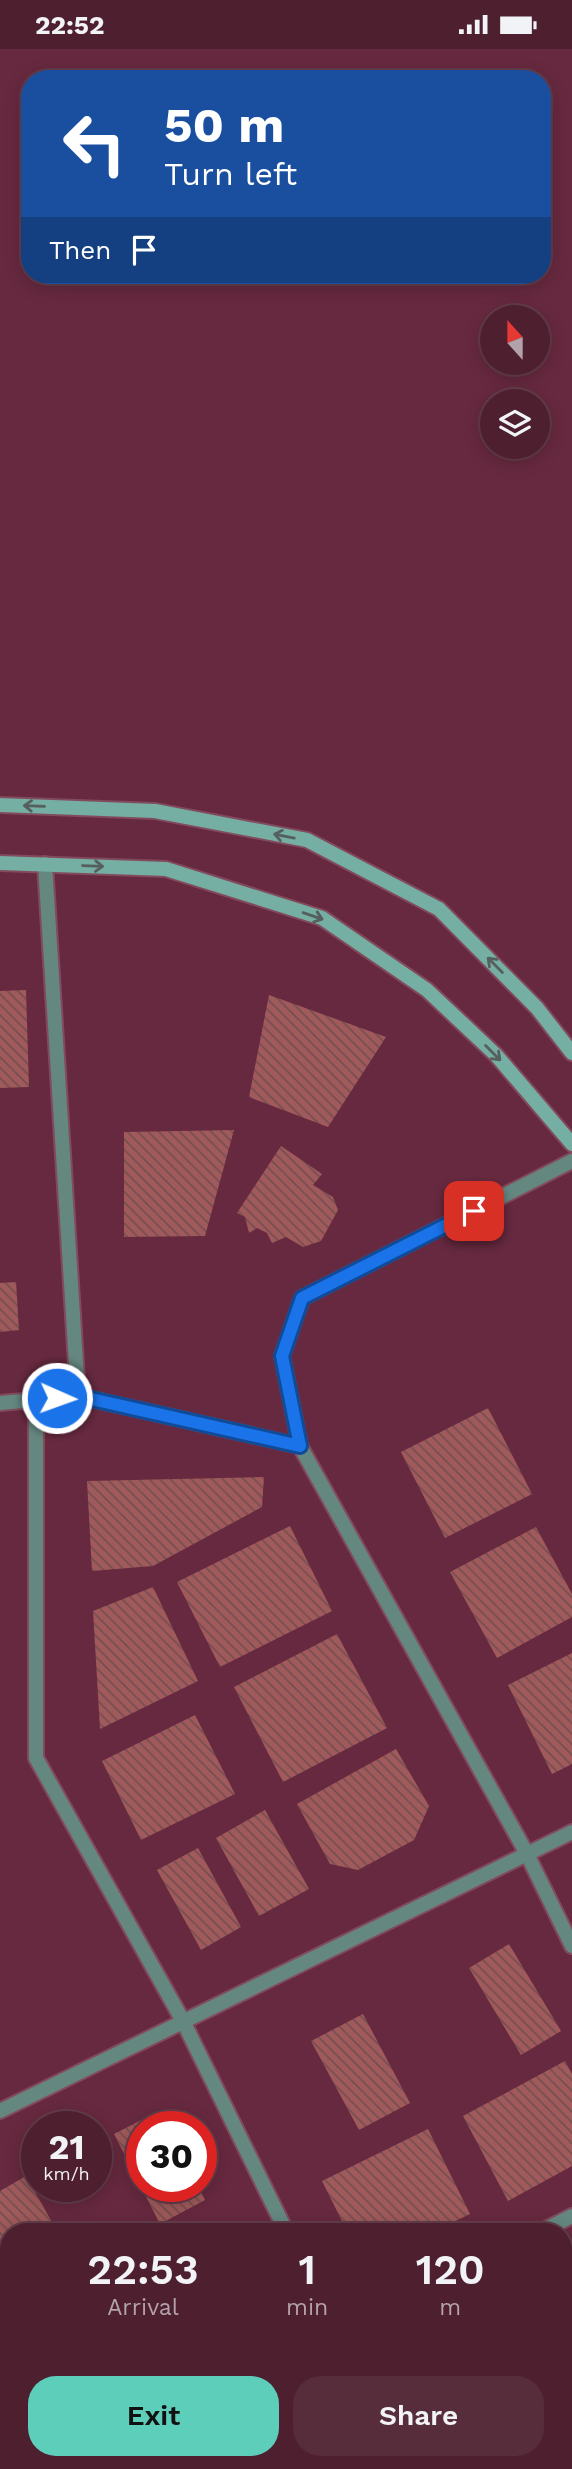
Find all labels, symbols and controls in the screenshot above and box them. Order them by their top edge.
text: 22:52 [35,10,105,40]
text: 50 m [164,96,284,154]
icon: left [49,98,140,189]
text: Turn left [164,155,297,193]
icon: arrive [125,231,163,269]
text: Then [49,235,111,265]
north arrow [480,305,550,375]
map controls [480,305,550,459]
button: layers [480,389,550,459]
one-way arrow [23,800,46,813]
one-way arrow [273,828,296,842]
one-way arrow [81,859,104,873]
one-way arrow [301,911,323,923]
one-way arrow [486,957,503,974]
one-way arrow [484,1044,501,1061]
pin [444,1181,504,1241]
icon: arrive [455,1192,493,1230]
position arrow [20,1361,94,1435]
speed limit sign: 30 [126,2111,217,2202]
text: 21 [49,2126,84,2168]
text: km/h [43,2163,90,2184]
text: 22:53 [87,2245,199,2294]
text: 1 [298,2245,316,2294]
text: 120 [416,2245,485,2294]
text: Arrival [107,2294,179,2321]
text: min [286,2294,328,2321]
text: m [439,2294,461,2321]
button: Exit [28,2376,279,2456]
button: Share [293,2376,544,2456]

